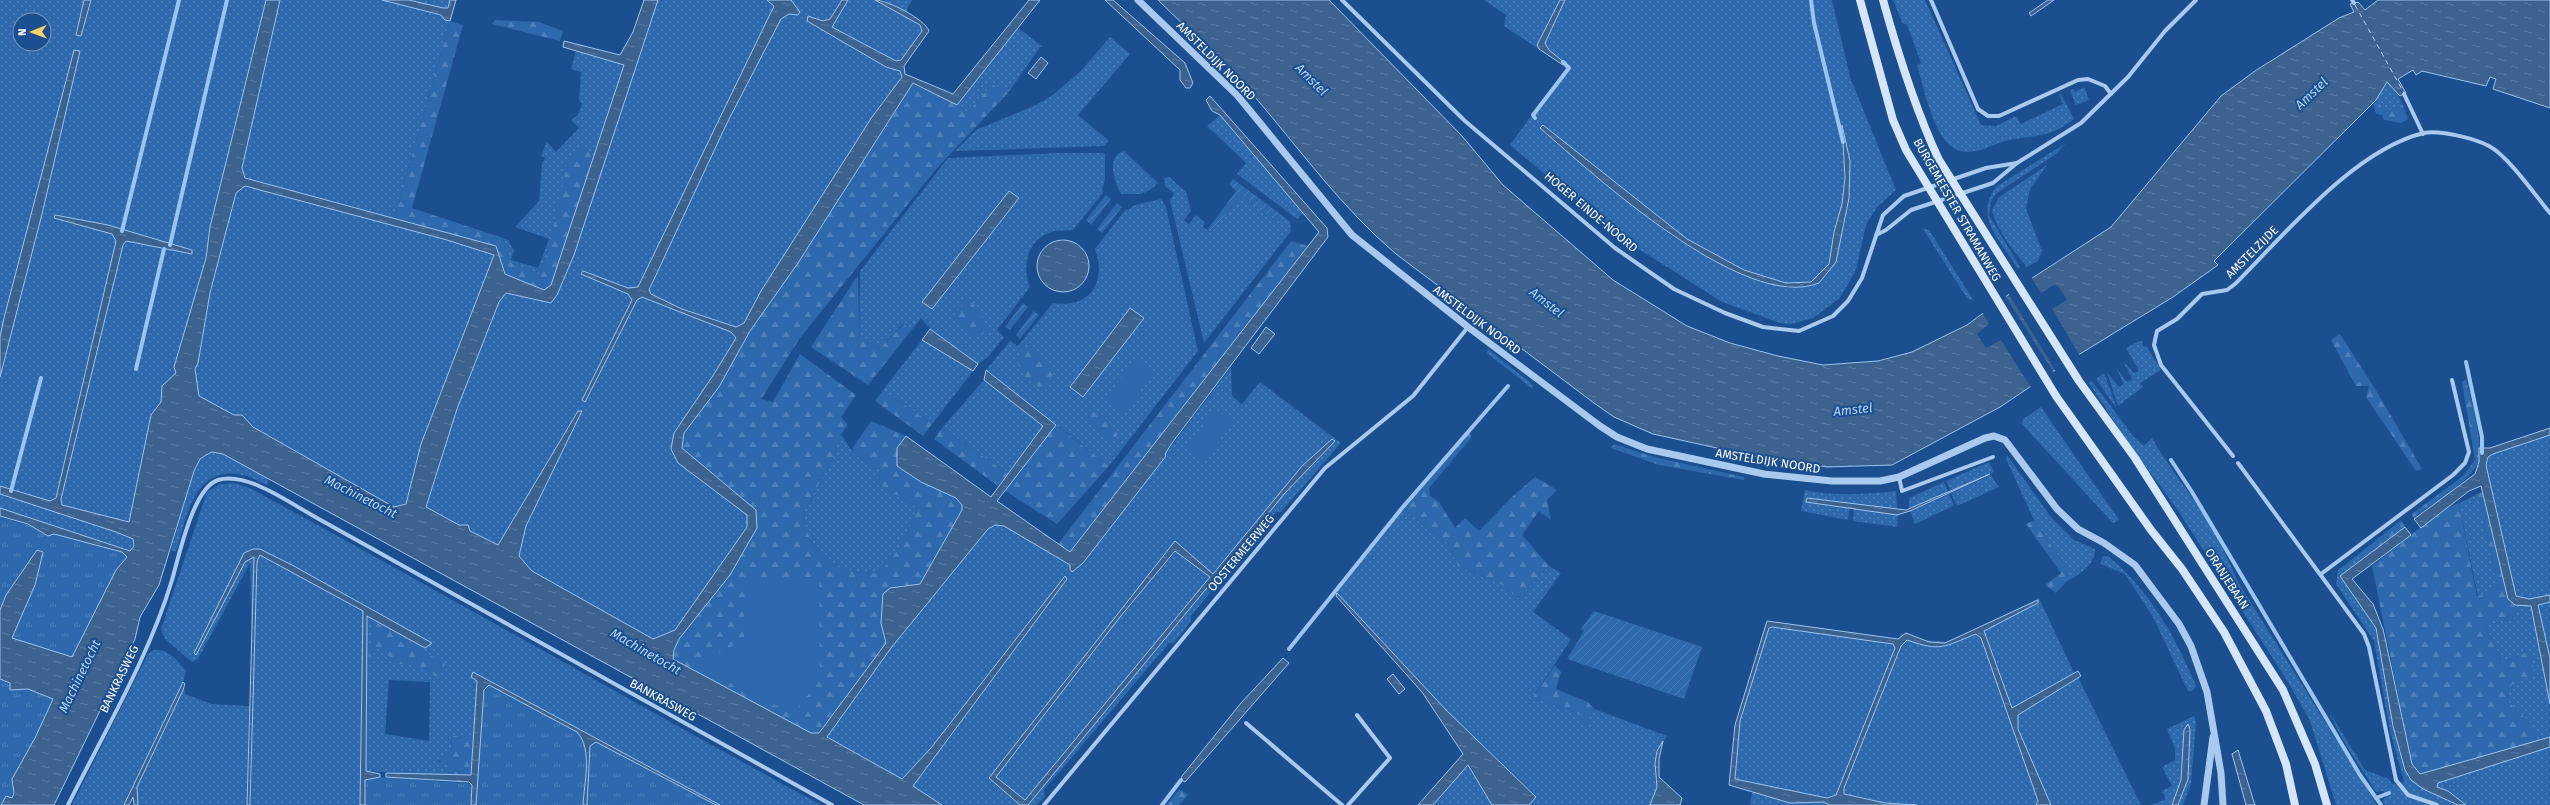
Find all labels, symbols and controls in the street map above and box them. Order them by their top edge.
north arrow [12,12,52,52]
street label: AMSTELDIJK NOORD [1174,19,1259,104]
text: N [16,28,29,36]
water label: Amstel [1292,59,1331,99]
water label: Amstel [2291,74,2331,113]
street label: BURGEMEESTER STRAMANWEG [1910,136,2004,284]
street label: HOGER EINDE-NOORD [1541,169,1641,255]
street label: AMSTELZIJDE [2223,223,2281,281]
street label: AMSTELDIJK NOORD [1431,283,1524,358]
water label: Amstel [1526,284,1567,321]
water label: Amstel [1832,400,1874,419]
street label: AMSTELDIJK NOORD [1715,446,1822,476]
water label: Machinetocht [322,472,400,521]
street label: OOSTERMEERWEG [1205,512,1277,594]
street label: ORANJEBAAN [2202,546,2252,612]
water label: Machinetocht [608,625,684,678]
water label: Machinetocht [55,637,104,715]
street label: BANKRASWEG [97,643,141,715]
street label: BANKRASWEG [627,676,699,724]

